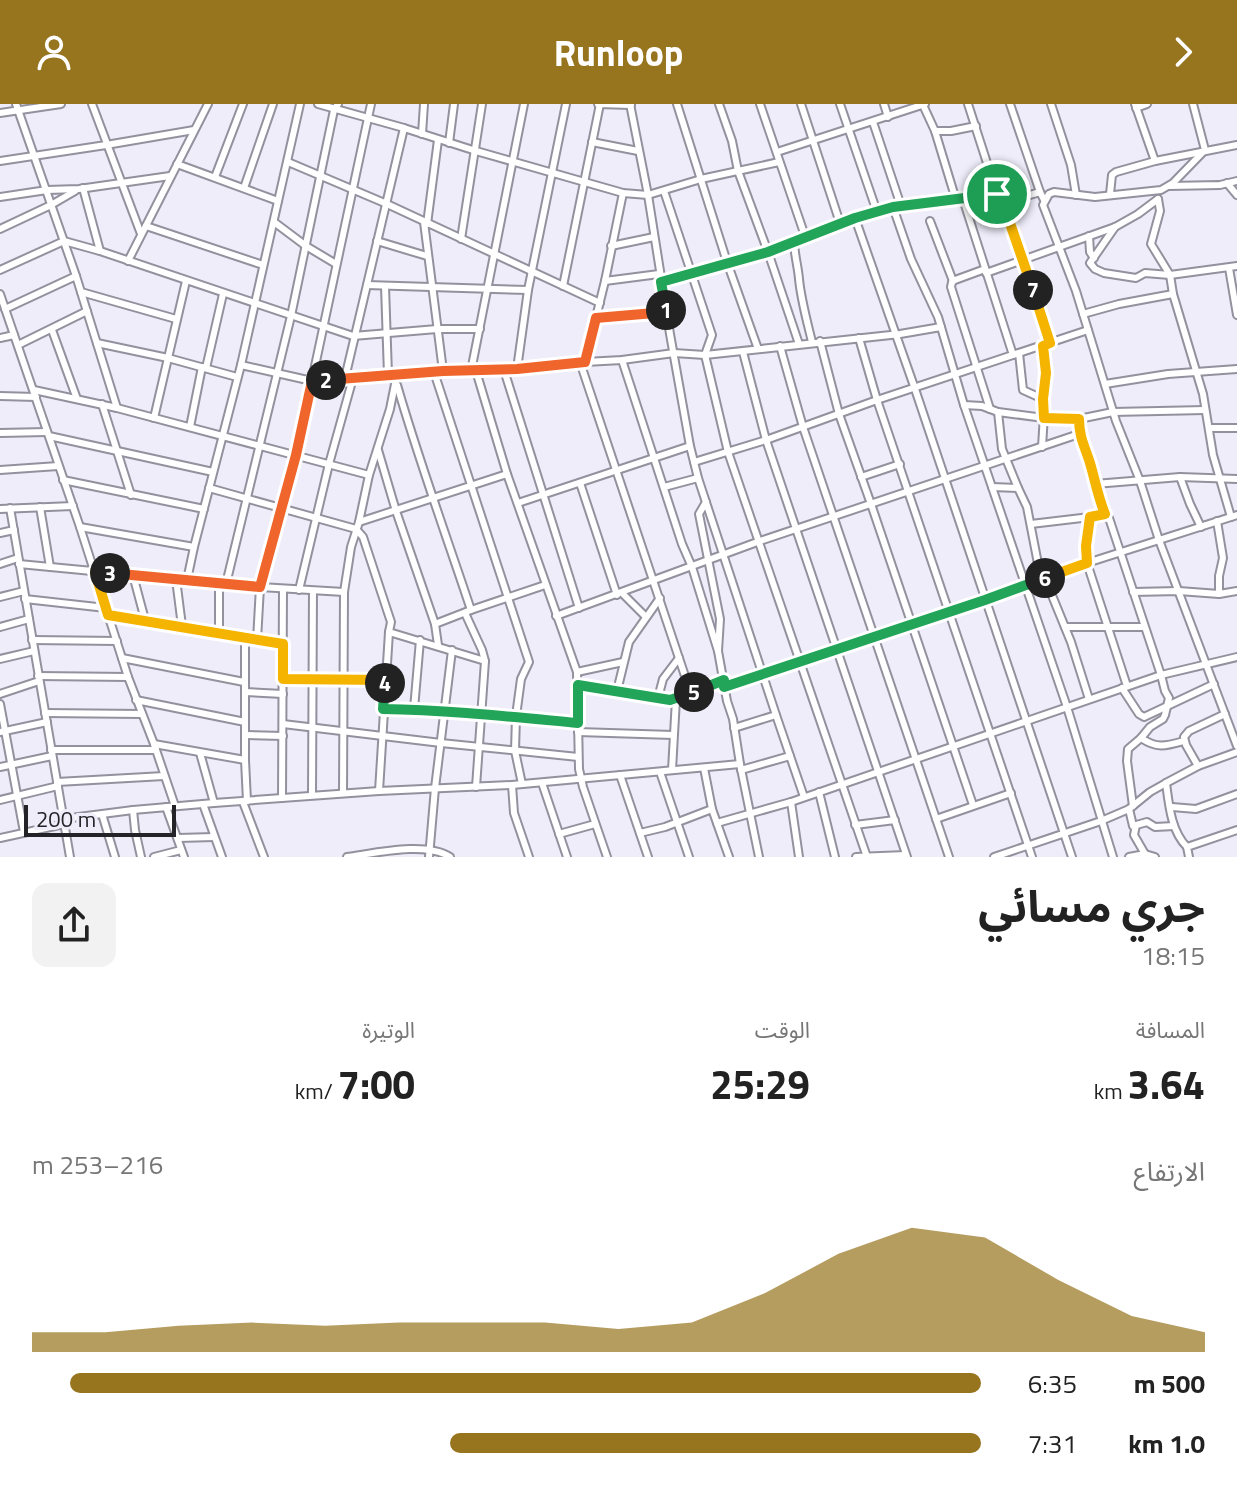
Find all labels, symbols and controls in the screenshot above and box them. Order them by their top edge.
text: Runloop [554,25,683,80]
icon: person [32,30,76,74]
icon: forward [1161,30,1205,74]
pin [963,160,1031,228]
icon: arrive [975,172,1019,216]
pin: 7 [1013,270,1053,310]
text: 7 [1027,273,1039,307]
pin: 1 [646,290,686,330]
text: 1 [660,293,672,327]
pin: 2 [306,360,346,400]
text: 2 [320,363,332,397]
pin: 3 [90,553,130,593]
text: 3 [104,556,116,590]
pin: 6 [1025,558,1065,598]
text: 6 [1039,561,1051,595]
pin: 4 [365,663,405,703]
text: 4 [379,666,391,700]
pin: 5 [674,672,714,712]
text: 5 [688,675,700,709]
scale bar [24,801,176,837]
text: 200 m [36,802,96,836]
text: جري مسائي [978,872,1205,939]
button: share [32,883,116,967]
text: 18:15 [1141,936,1205,975]
text: الوتيرة [362,1013,415,1047]
text: الوقت [755,1013,810,1047]
text: المسافة [1136,1013,1205,1047]
text: 7:00 [338,1054,415,1115]
text: 25:29 [710,1054,810,1115]
text: 3.64 [1128,1054,1205,1115]
text: /km [295,1074,338,1108]
text: km [1094,1074,1128,1108]
text: 216–253 m [32,1145,163,1184]
text: الارتفاع [1134,1152,1205,1191]
text: 6:35 [1028,1364,1077,1403]
text: 500 m [1134,1364,1205,1403]
text: 7:31 [1028,1424,1077,1463]
text: 1.0 km [1128,1424,1205,1463]

